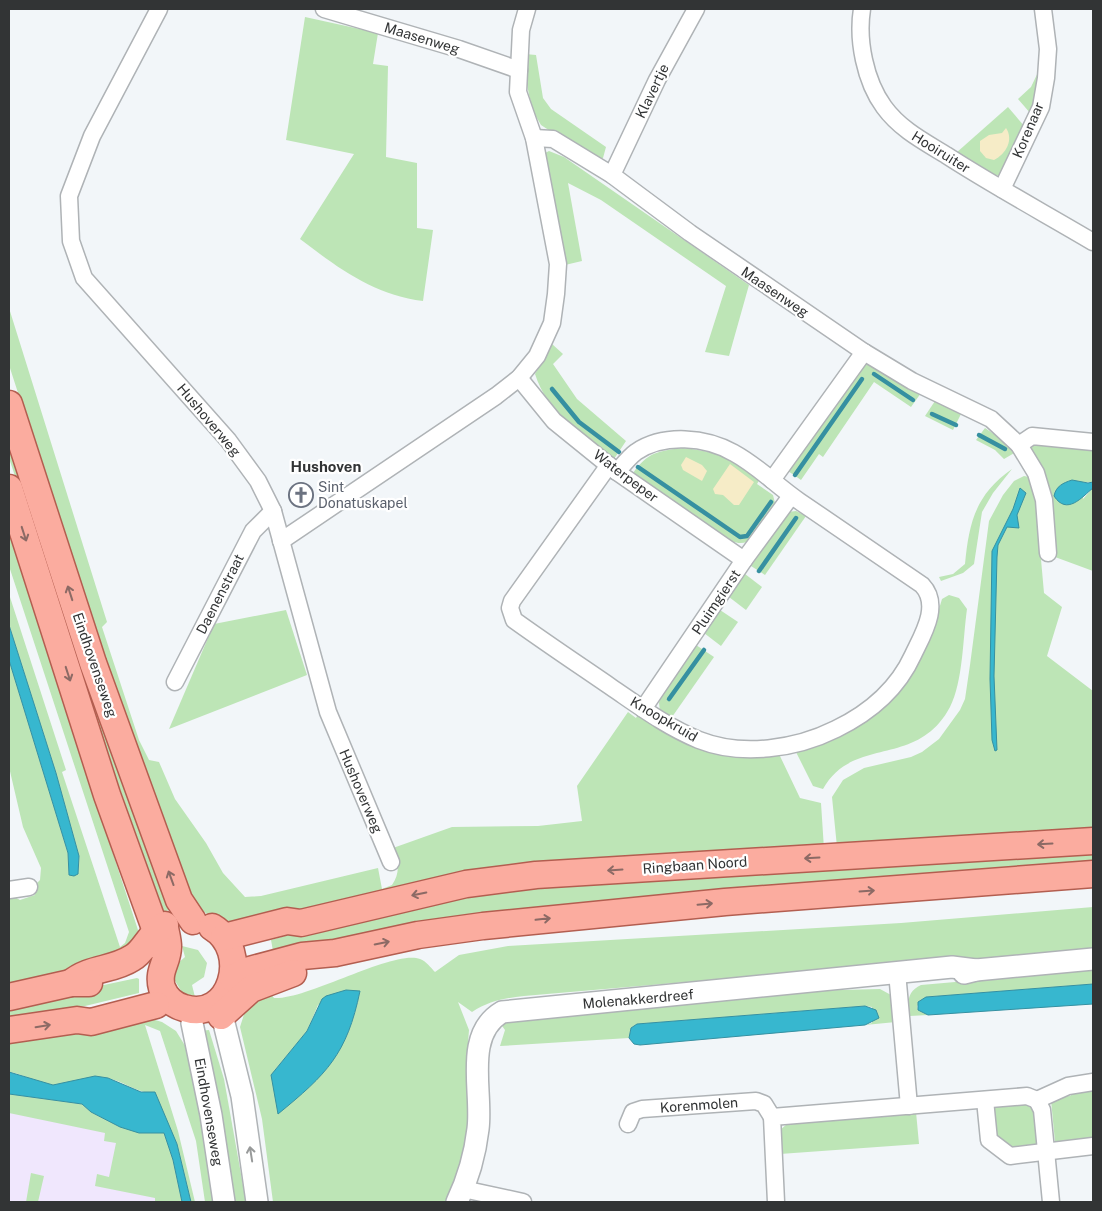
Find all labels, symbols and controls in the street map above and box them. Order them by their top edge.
street label: Maasenweg [382,19,462,57]
street label: Klavertje [632,61,672,121]
street label: Korenaar [1009,100,1047,160]
street label: Hooiruiter [909,128,973,176]
street label: Maasenweg [738,264,812,321]
street label: Hushoverweg [174,381,244,460]
street label: Waterpeper [590,446,662,506]
district label: Hushoven [291,458,361,475]
place label: Sint Donatuskapel [318,479,408,511]
church icon: Sint Donatuskapel [288,482,314,508]
one-way arrow [20,526,29,541]
street label: Daenenstraat [193,551,247,637]
street label: Pluimgierst [688,567,744,637]
one-way arrow [65,585,75,601]
street label: Eindhovenseweg [70,611,120,720]
one-way arrow [64,666,73,681]
street label: Knoopkruid [627,693,701,745]
street label: Hushoverweg [336,747,386,836]
one-way arrow [1037,840,1053,849]
street label: Ringbaan Noord [642,853,748,877]
one-way arrow [805,853,821,862]
one-way arrow [608,865,624,874]
one-way arrow [166,871,175,886]
one-way arrow [858,887,874,896]
one-way arrow [411,890,427,900]
one-way arrow [696,899,712,909]
one-way arrow [535,915,551,924]
one-way arrow [374,937,390,947]
street label: Molenakkerdreef [582,986,695,1012]
one-way arrow [35,1021,51,1031]
street label: Eindhovenseweg [192,1057,226,1168]
street label: Korenmolen [659,1094,739,1116]
one-way arrow [246,1146,256,1162]

